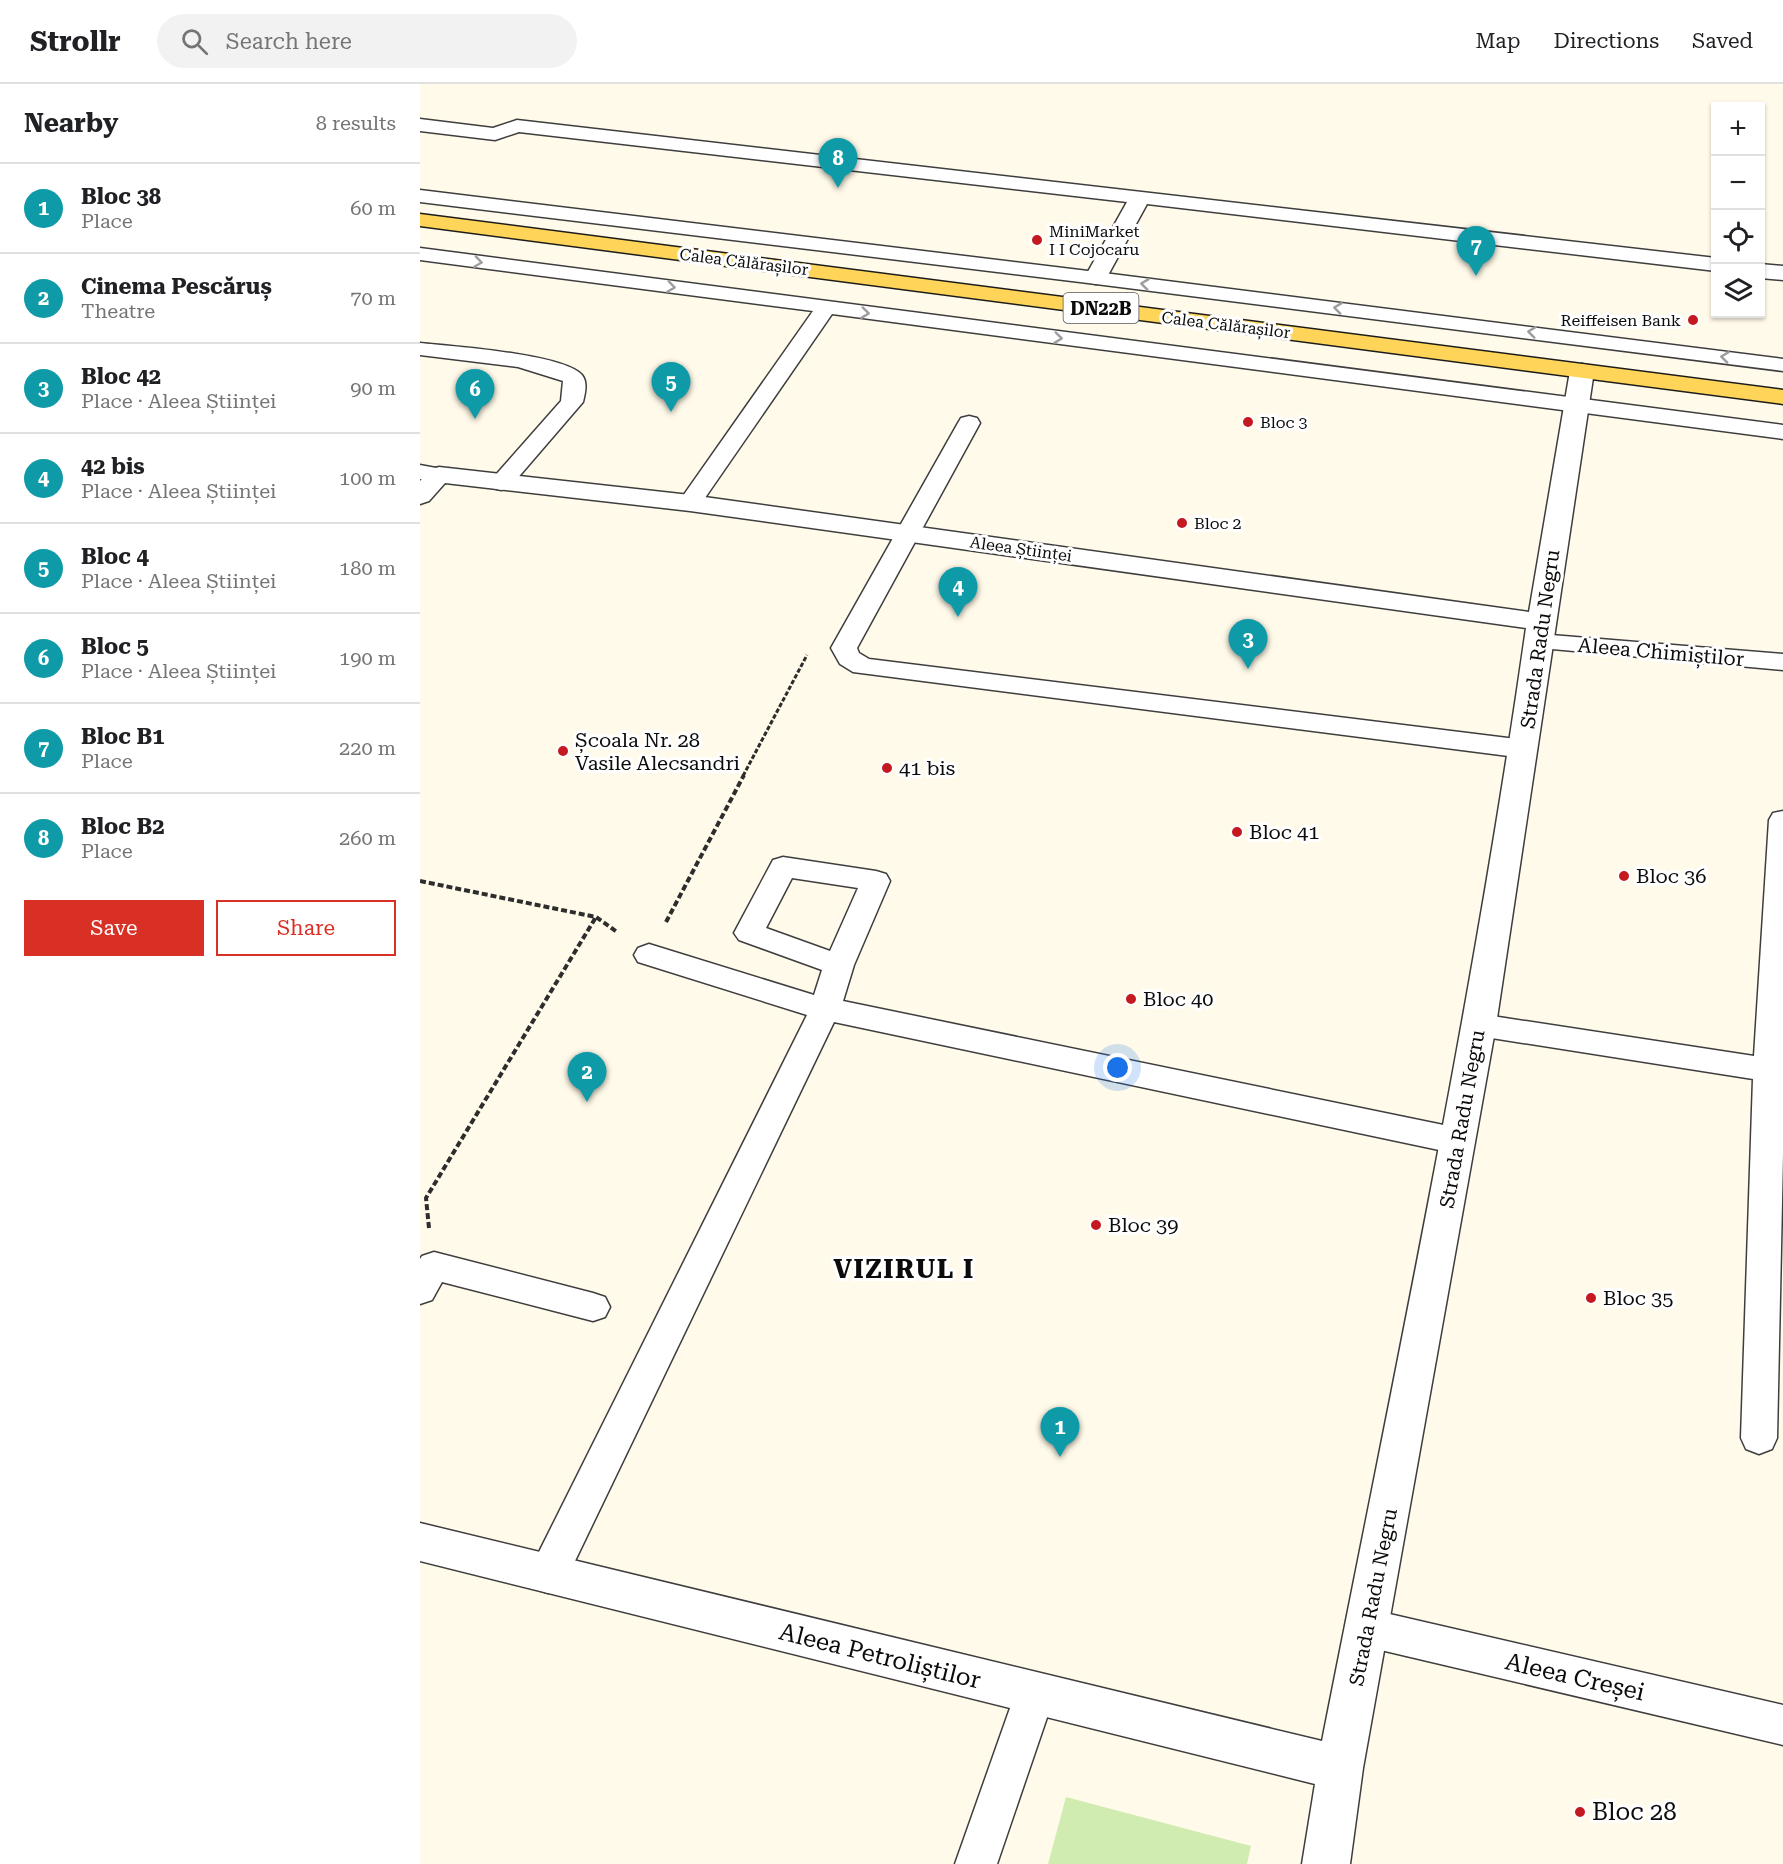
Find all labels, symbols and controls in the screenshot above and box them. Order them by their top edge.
search box [157,14,577,68]
text: Strollr [30,25,121,58]
icon: search [178,25,211,58]
text: Search here [226,29,352,54]
text: Map [1476,29,1520,53]
text: Directions [1553,29,1659,53]
text: Saved [1692,29,1753,53]
map controls [1711,102,1765,318]
button: + [1711,102,1765,156]
text: Nearby [24,108,118,138]
text: 8 results [316,111,396,135]
pin: 8 [818,138,858,188]
button: − [1711,156,1765,210]
text: Bloc 38 [81,184,161,209]
text: 1 [38,196,49,220]
text: 60 m [350,196,396,220]
text: Place [81,209,133,233]
button: locate [1711,210,1765,264]
place label: MiniMarket I I Cojocaru [1049,222,1140,259]
pin: 7 [1456,226,1496,276]
marker: MiniMarket I I Cojocaru [1030,233,1044,247]
street label: Calea Călărașilor [678,245,810,280]
one-way arrow [473,255,483,267]
button: layers [1711,264,1765,318]
text: Cinema Pescăruș [81,274,272,299]
one-way arrow [1140,278,1149,290]
one-way arrow [667,281,676,293]
text: 2 [38,286,49,310]
text: 70 m [350,286,396,310]
road number: DN22B [1064,293,1138,323]
text: Theatre [81,299,155,323]
one-way arrow [1334,302,1343,314]
one-way arrow [860,307,869,319]
street label: Calea Călărașilor [1160,308,1292,343]
place label: Reiffeisen Bank [1561,311,1681,330]
marker: Reiffeisen Bank [1686,313,1700,327]
one-way arrow [1527,327,1536,339]
one-way arrow [1053,332,1063,344]
one-way arrow [1720,351,1730,364]
pin: 5 [652,362,690,412]
text: Bloc 42 [81,364,161,389]
pin: 6 [456,370,494,419]
text: 3 [38,376,49,400]
text: 90 m [350,376,396,400]
text: Place · Aleea Științei [81,389,277,413]
place label: Bloc 3 [1260,413,1307,432]
marker: Bloc 3 [1241,415,1255,429]
text: 42 bis [81,454,145,479]
text: 4 [38,466,49,490]
text: 100 m [339,466,396,490]
text: Place · Aleea Științei [81,479,277,503]
place label: Bloc 2 [1194,514,1241,533]
marker: Bloc 2 [1175,516,1189,530]
street label: Aleea Științei [969,532,1073,567]
text: Bloc 4 [81,544,149,569]
street label: Strada Radu Negru [1516,547,1565,730]
text: 5 [38,556,49,580]
text: 180 m [339,556,396,580]
pin: 4 [938,568,978,617]
text: Place · Aleea Științei [81,569,277,593]
pin: 3 [1228,620,1268,669]
street label: Aleea Chimiștilor [1577,633,1745,673]
text: Bloc 5 [81,634,149,659]
text: 6 [38,646,49,670]
text: 190 m [339,646,396,670]
text: Place · Aleea Științei [81,659,277,683]
text: Bloc B1 [81,724,165,749]
place label: Școala Nr. 28 Vasile Alecsandri [575,728,740,775]
text: 7 [38,736,49,760]
text: 220 m [339,736,396,760]
marker: Școala Nr. 28 Vasile Alecsandri [556,744,570,758]
text: Place [81,749,133,773]
place label: 41 bis [899,756,955,780]
marker: 41 bis [880,761,894,775]
text: Bloc B2 [81,814,165,839]
place label: Bloc 41 [1249,820,1319,844]
marker: Bloc 41 [1230,825,1244,839]
text: 8 [38,826,49,850]
text: 260 m [339,826,396,850]
text: Place [81,839,133,863]
place label: Bloc 36 [1636,864,1706,888]
marker: Bloc 36 [1617,869,1631,883]
button: Save [24,900,204,956]
button: Share [216,900,396,956]
place label: Bloc 40 [1143,987,1213,1011]
marker: Bloc 40 [1124,992,1138,1006]
street label: Strada Radu Negru [1434,1027,1490,1210]
pin: 2 [568,1052,606,1102]
your location [1103,1053,1132,1082]
place label: Bloc 39 [1108,1213,1178,1237]
marker: Bloc 39 [1089,1218,1103,1232]
district label: VIZIRUL I [833,1254,975,1284]
place label: Bloc 35 [1603,1286,1673,1310]
marker: Bloc 35 [1584,1291,1598,1305]
pin: 1 [1040,1408,1080,1457]
street label: Strada Radu Negru [1344,1506,1402,1688]
street label: Aleea Petroliștilor [776,1617,984,1697]
street label: Aleea Creșei [1502,1647,1648,1709]
place label: Bloc 28 [1592,1798,1677,1826]
marker: Bloc 28 [1573,1805,1587,1819]

